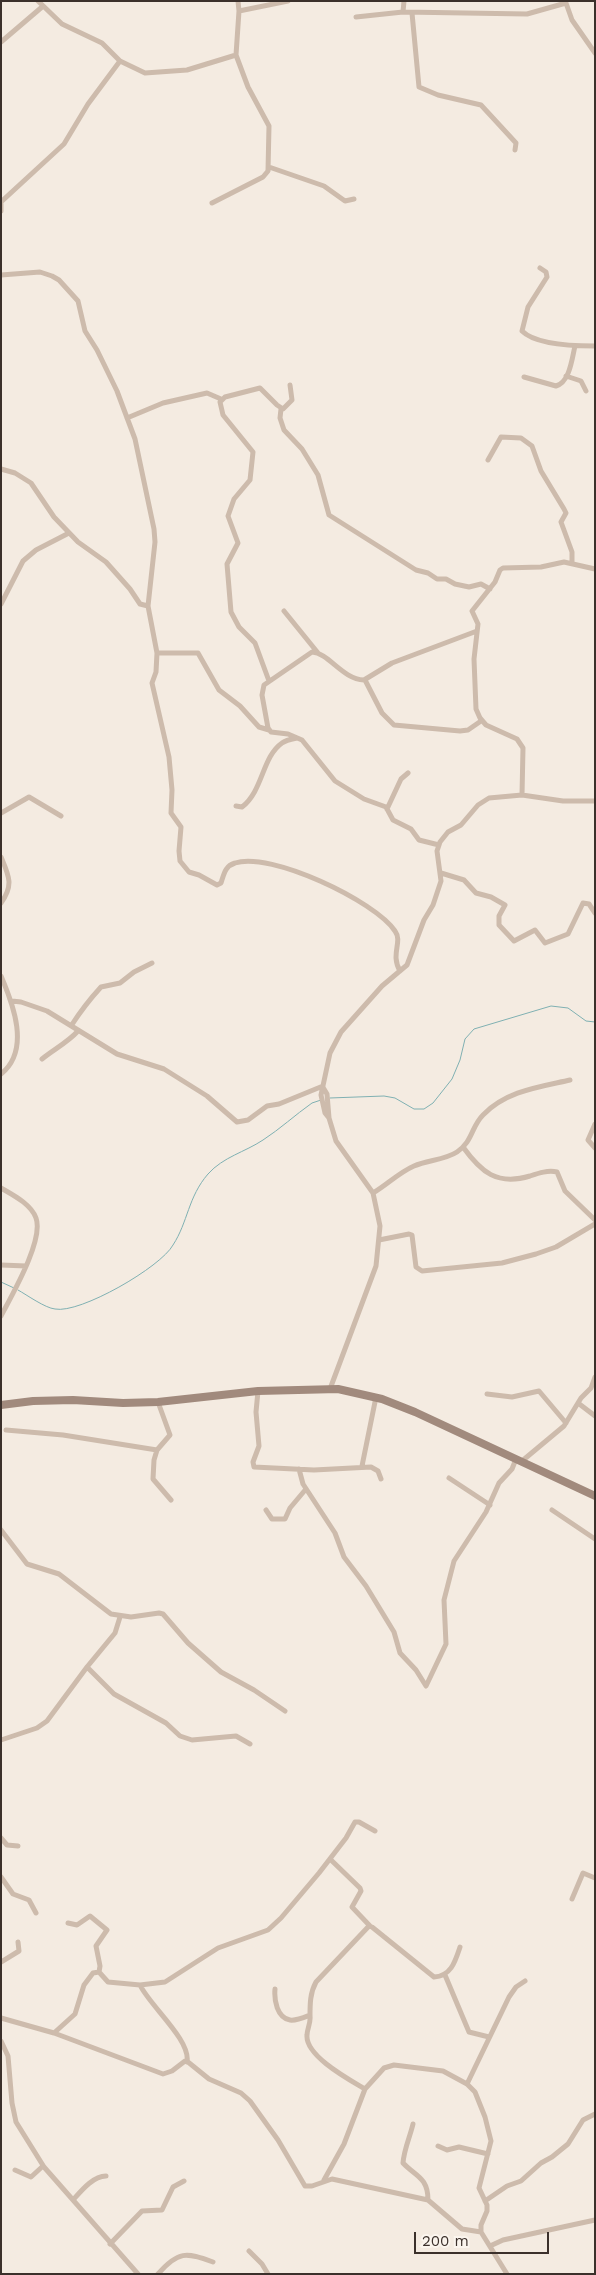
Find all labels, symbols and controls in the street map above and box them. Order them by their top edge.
scale bar [416,2222,551,2254]
text: 200 m [422,2232,469,2250]

